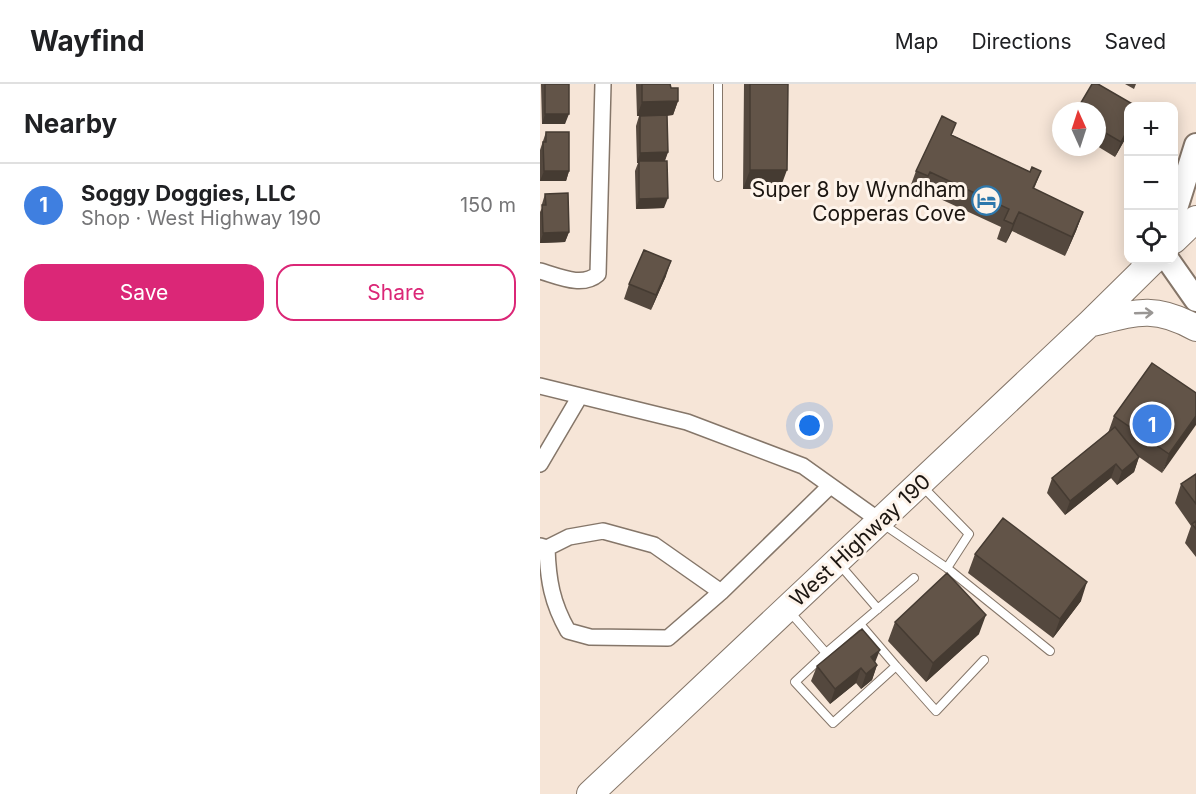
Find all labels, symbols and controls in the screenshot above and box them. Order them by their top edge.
text: Wayfind [30,24,145,58]
text: Map [895,29,938,54]
text: Directions [971,29,1072,54]
text: Saved [1105,29,1166,54]
north arrow [1052,102,1106,156]
map controls [1124,102,1178,264]
button: + [1124,102,1178,156]
text: Nearby [24,108,117,139]
button: − [1124,156,1178,210]
place label: Super 8 by Wyndham Copperas Cove [752,177,966,226]
text: Soggy Doggies, LLC [81,180,296,206]
hotel icon: Super 8 by Wyndham Copperas Cove [971,185,1003,217]
text: 1 [39,193,48,217]
text: 150 m [460,193,516,217]
text: Shop · West Highway 190 [81,206,321,230]
button: locate [1124,210,1178,264]
button: Save [24,264,264,321]
button: Share [276,264,516,321]
one-way arrow [1134,307,1154,318]
pin: 1 [1132,402,1172,446]
your location [795,411,824,440]
street label: West Highway 190 [785,468,935,612]

